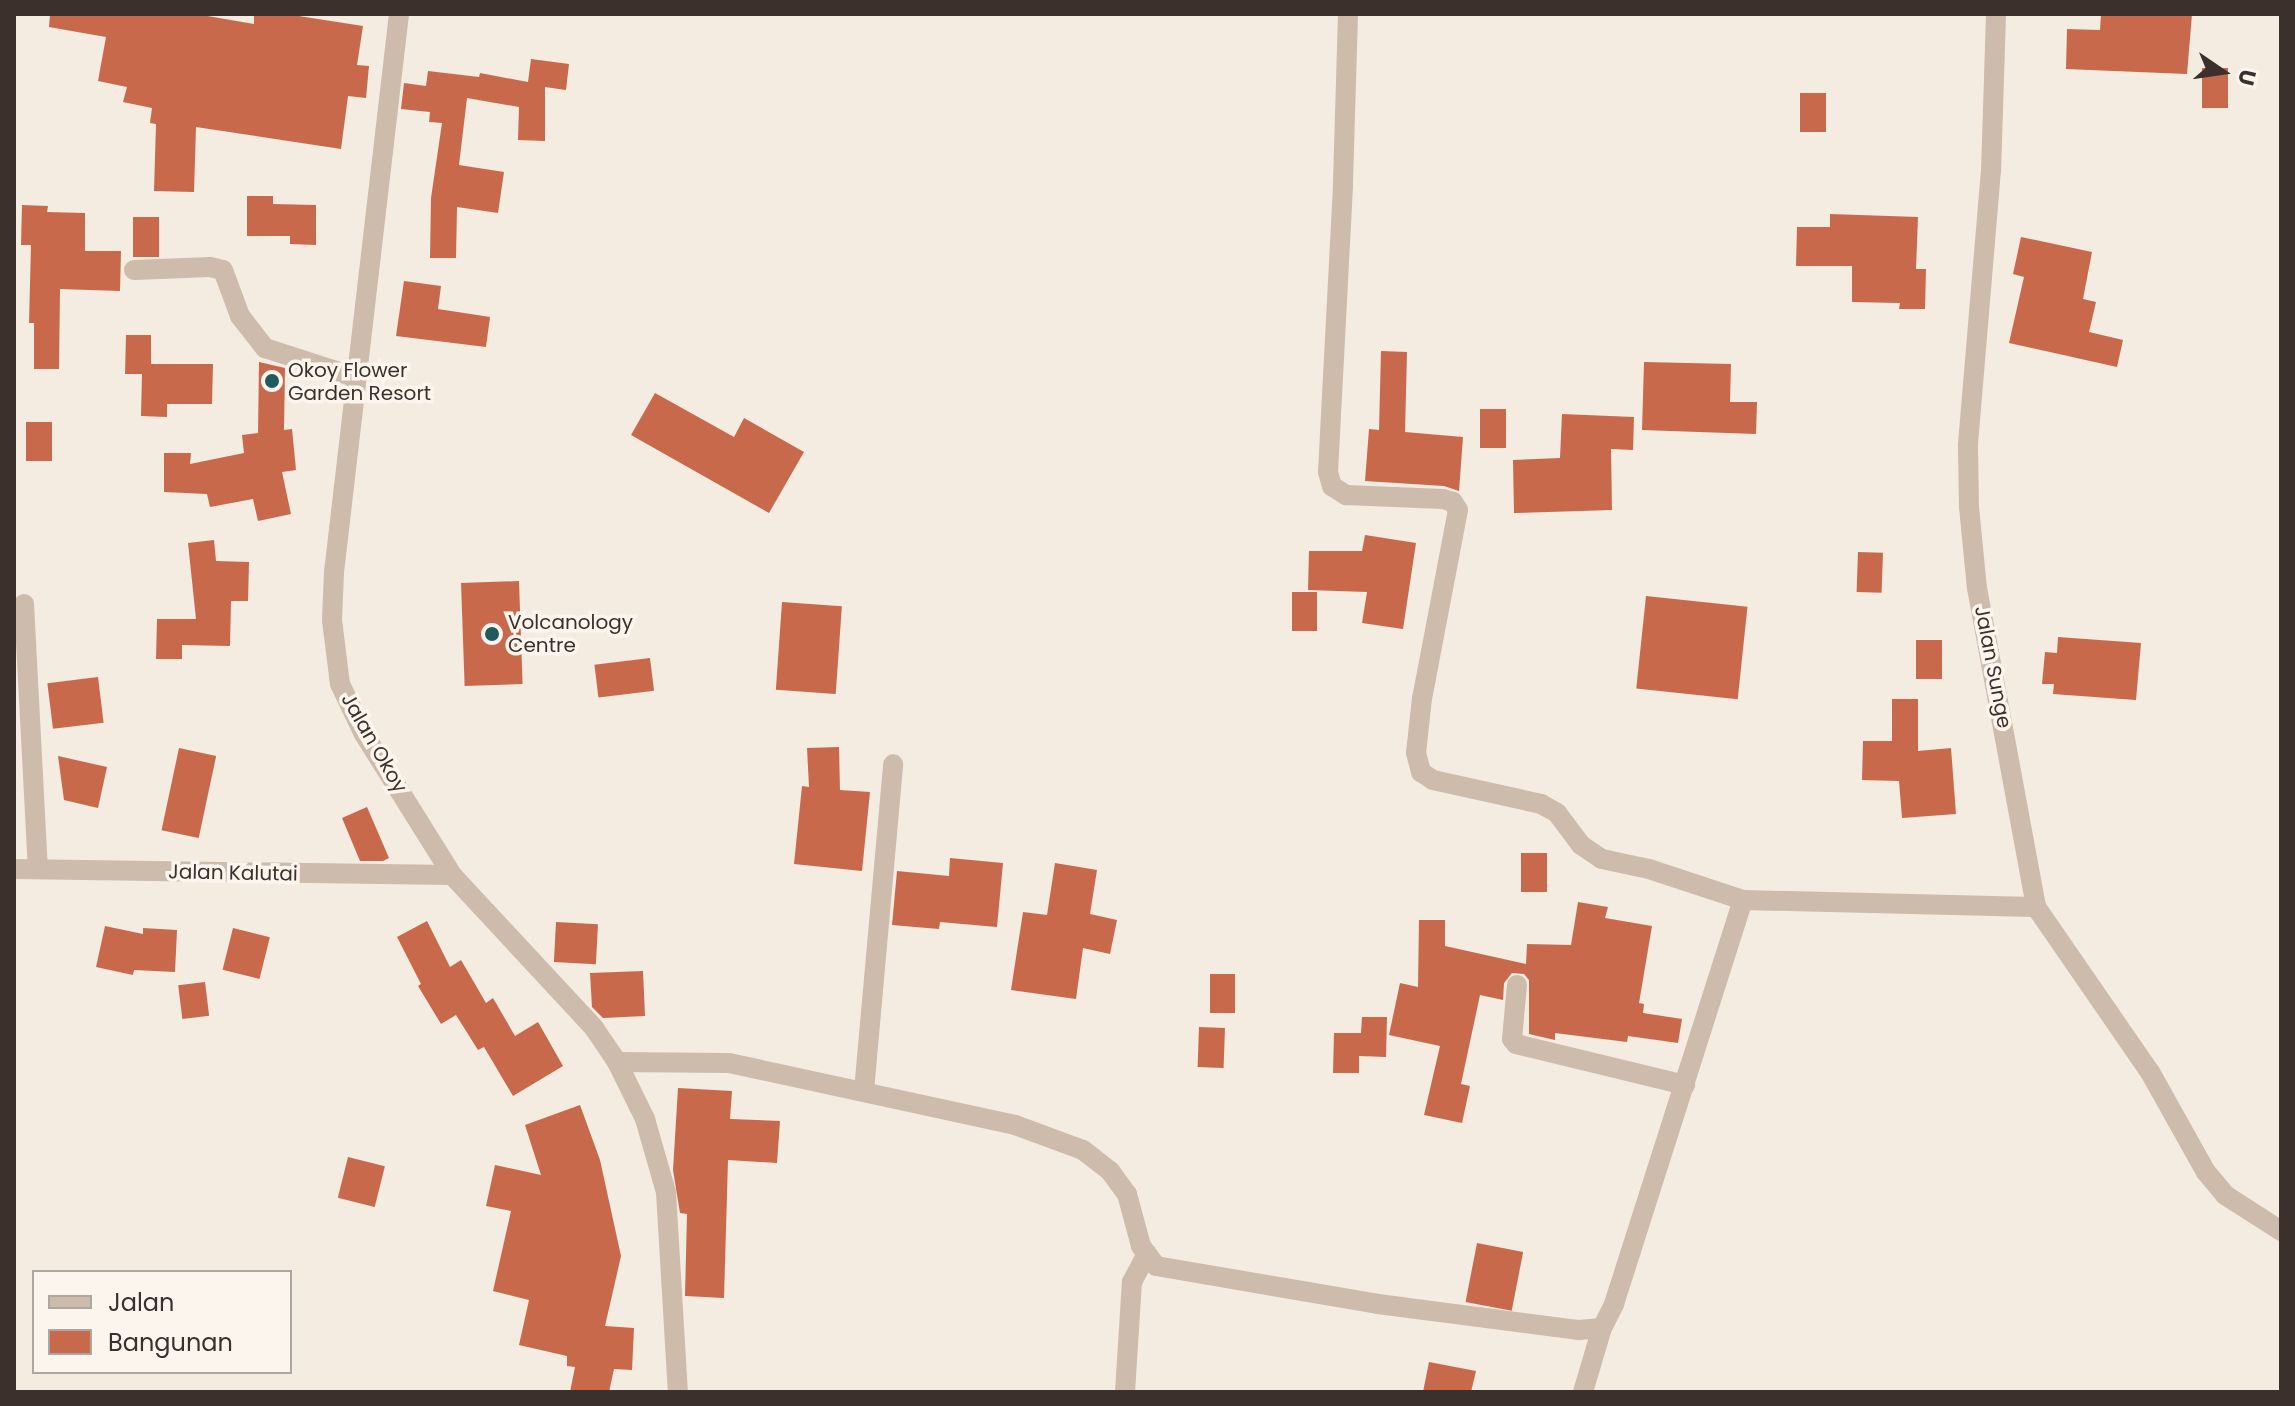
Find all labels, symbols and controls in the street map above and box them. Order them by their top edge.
north arrow [2183,32,2263,112]
text: U [2230,66,2264,89]
place label: Okoy Flower Garden Resort [288,358,431,405]
marker: Okoy Flower Garden Resort [263,372,281,390]
street label: Jalan Sunge [1969,604,2017,730]
place label: Volcanology Centre [508,610,633,657]
marker: Volcanology Centre [483,625,501,643]
street label: Jalan Okoy [336,689,412,797]
street label: Jalan Kalutai [168,860,298,886]
legend [32,1270,292,1374]
text: Jalan [108,1286,174,1319]
text: Bangunan [108,1326,233,1359]

